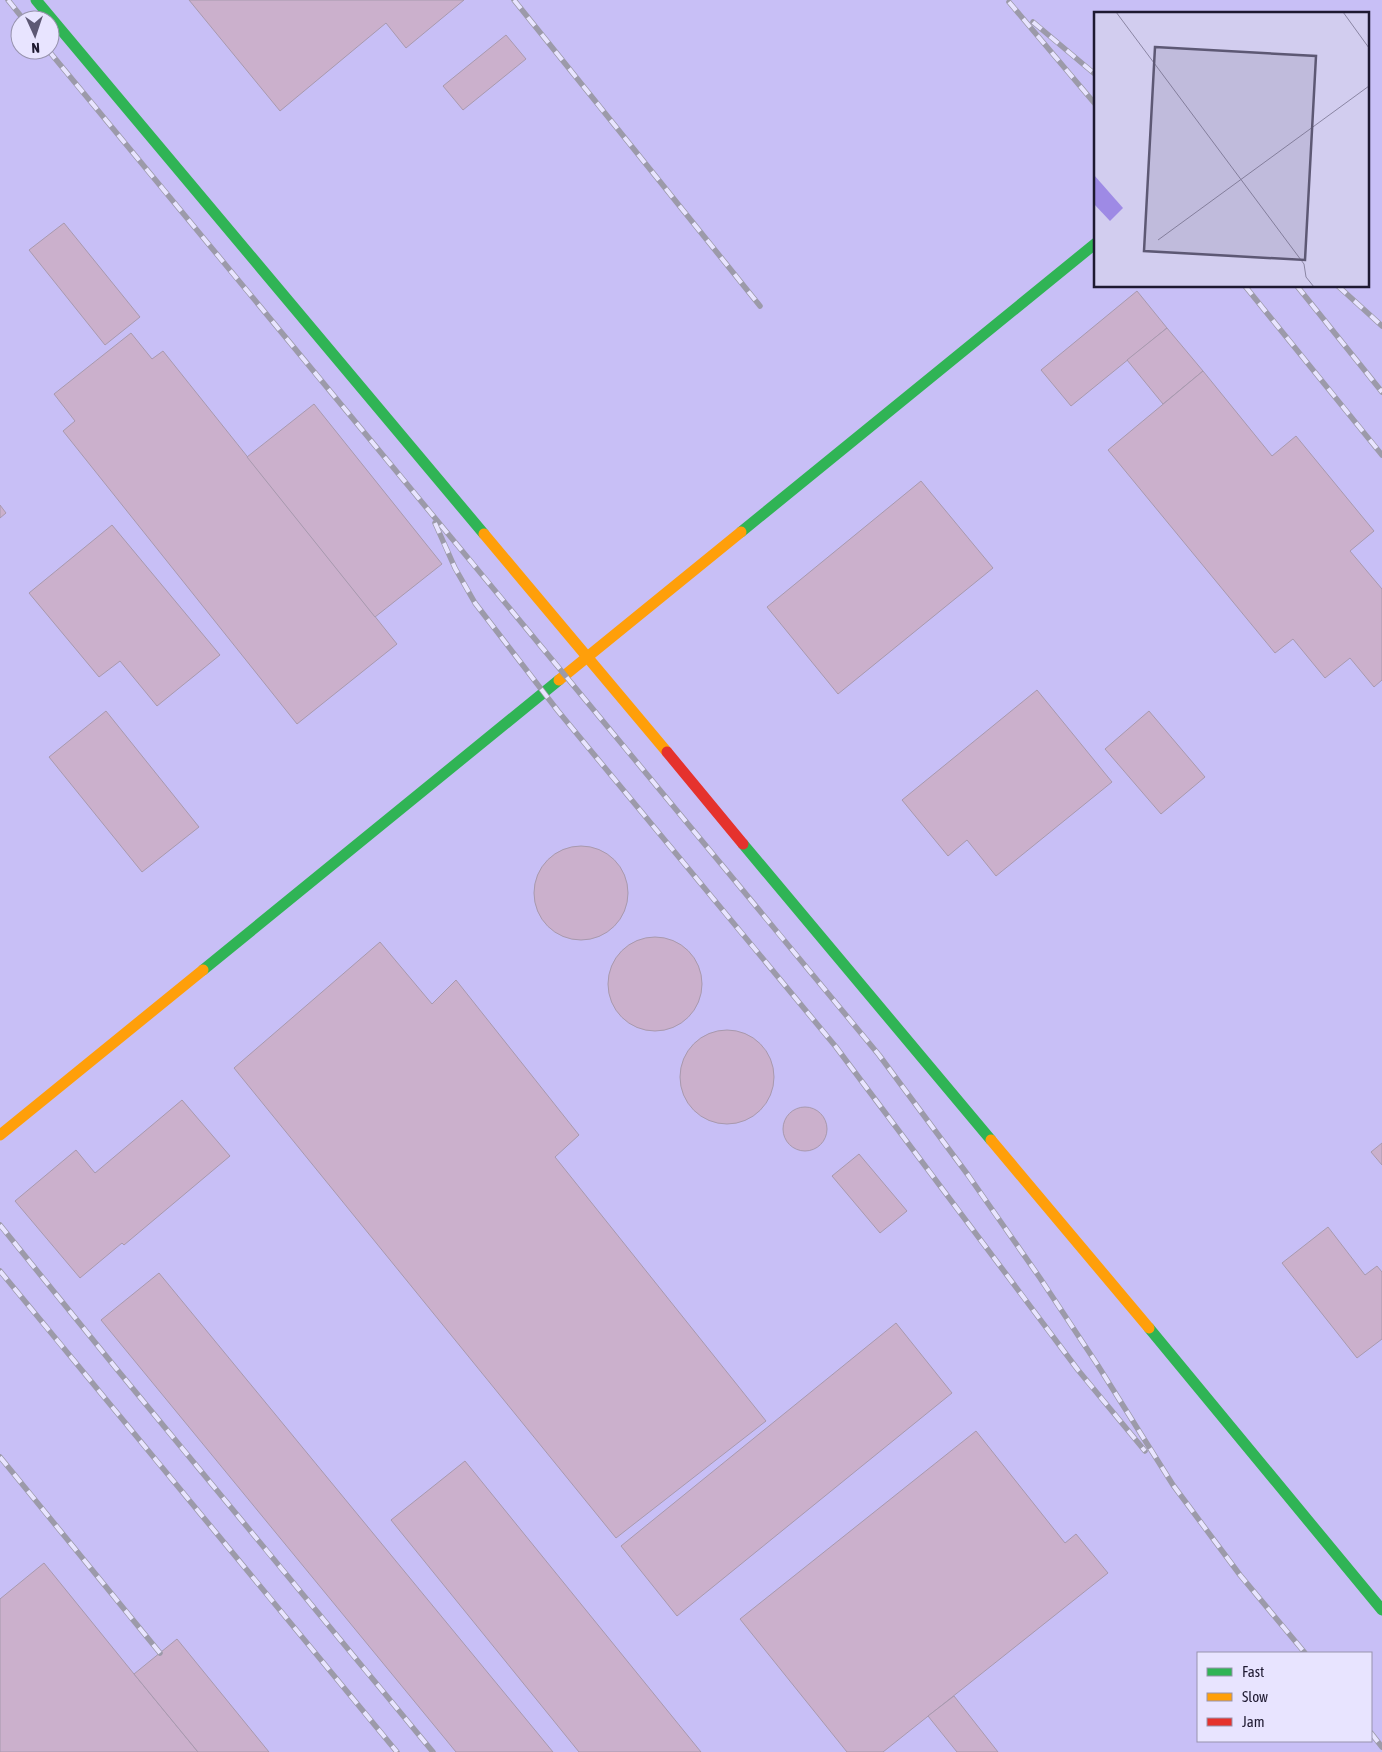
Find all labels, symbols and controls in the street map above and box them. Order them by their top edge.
north arrow [10,10,60,60]
inset map [1094,12,1370,288]
text: N [31,40,40,56]
legend [1197,1652,1372,1742]
text: Fast [1242,1663,1264,1680]
text: Slow [1242,1688,1268,1705]
text: Jam [1242,1713,1265,1730]

